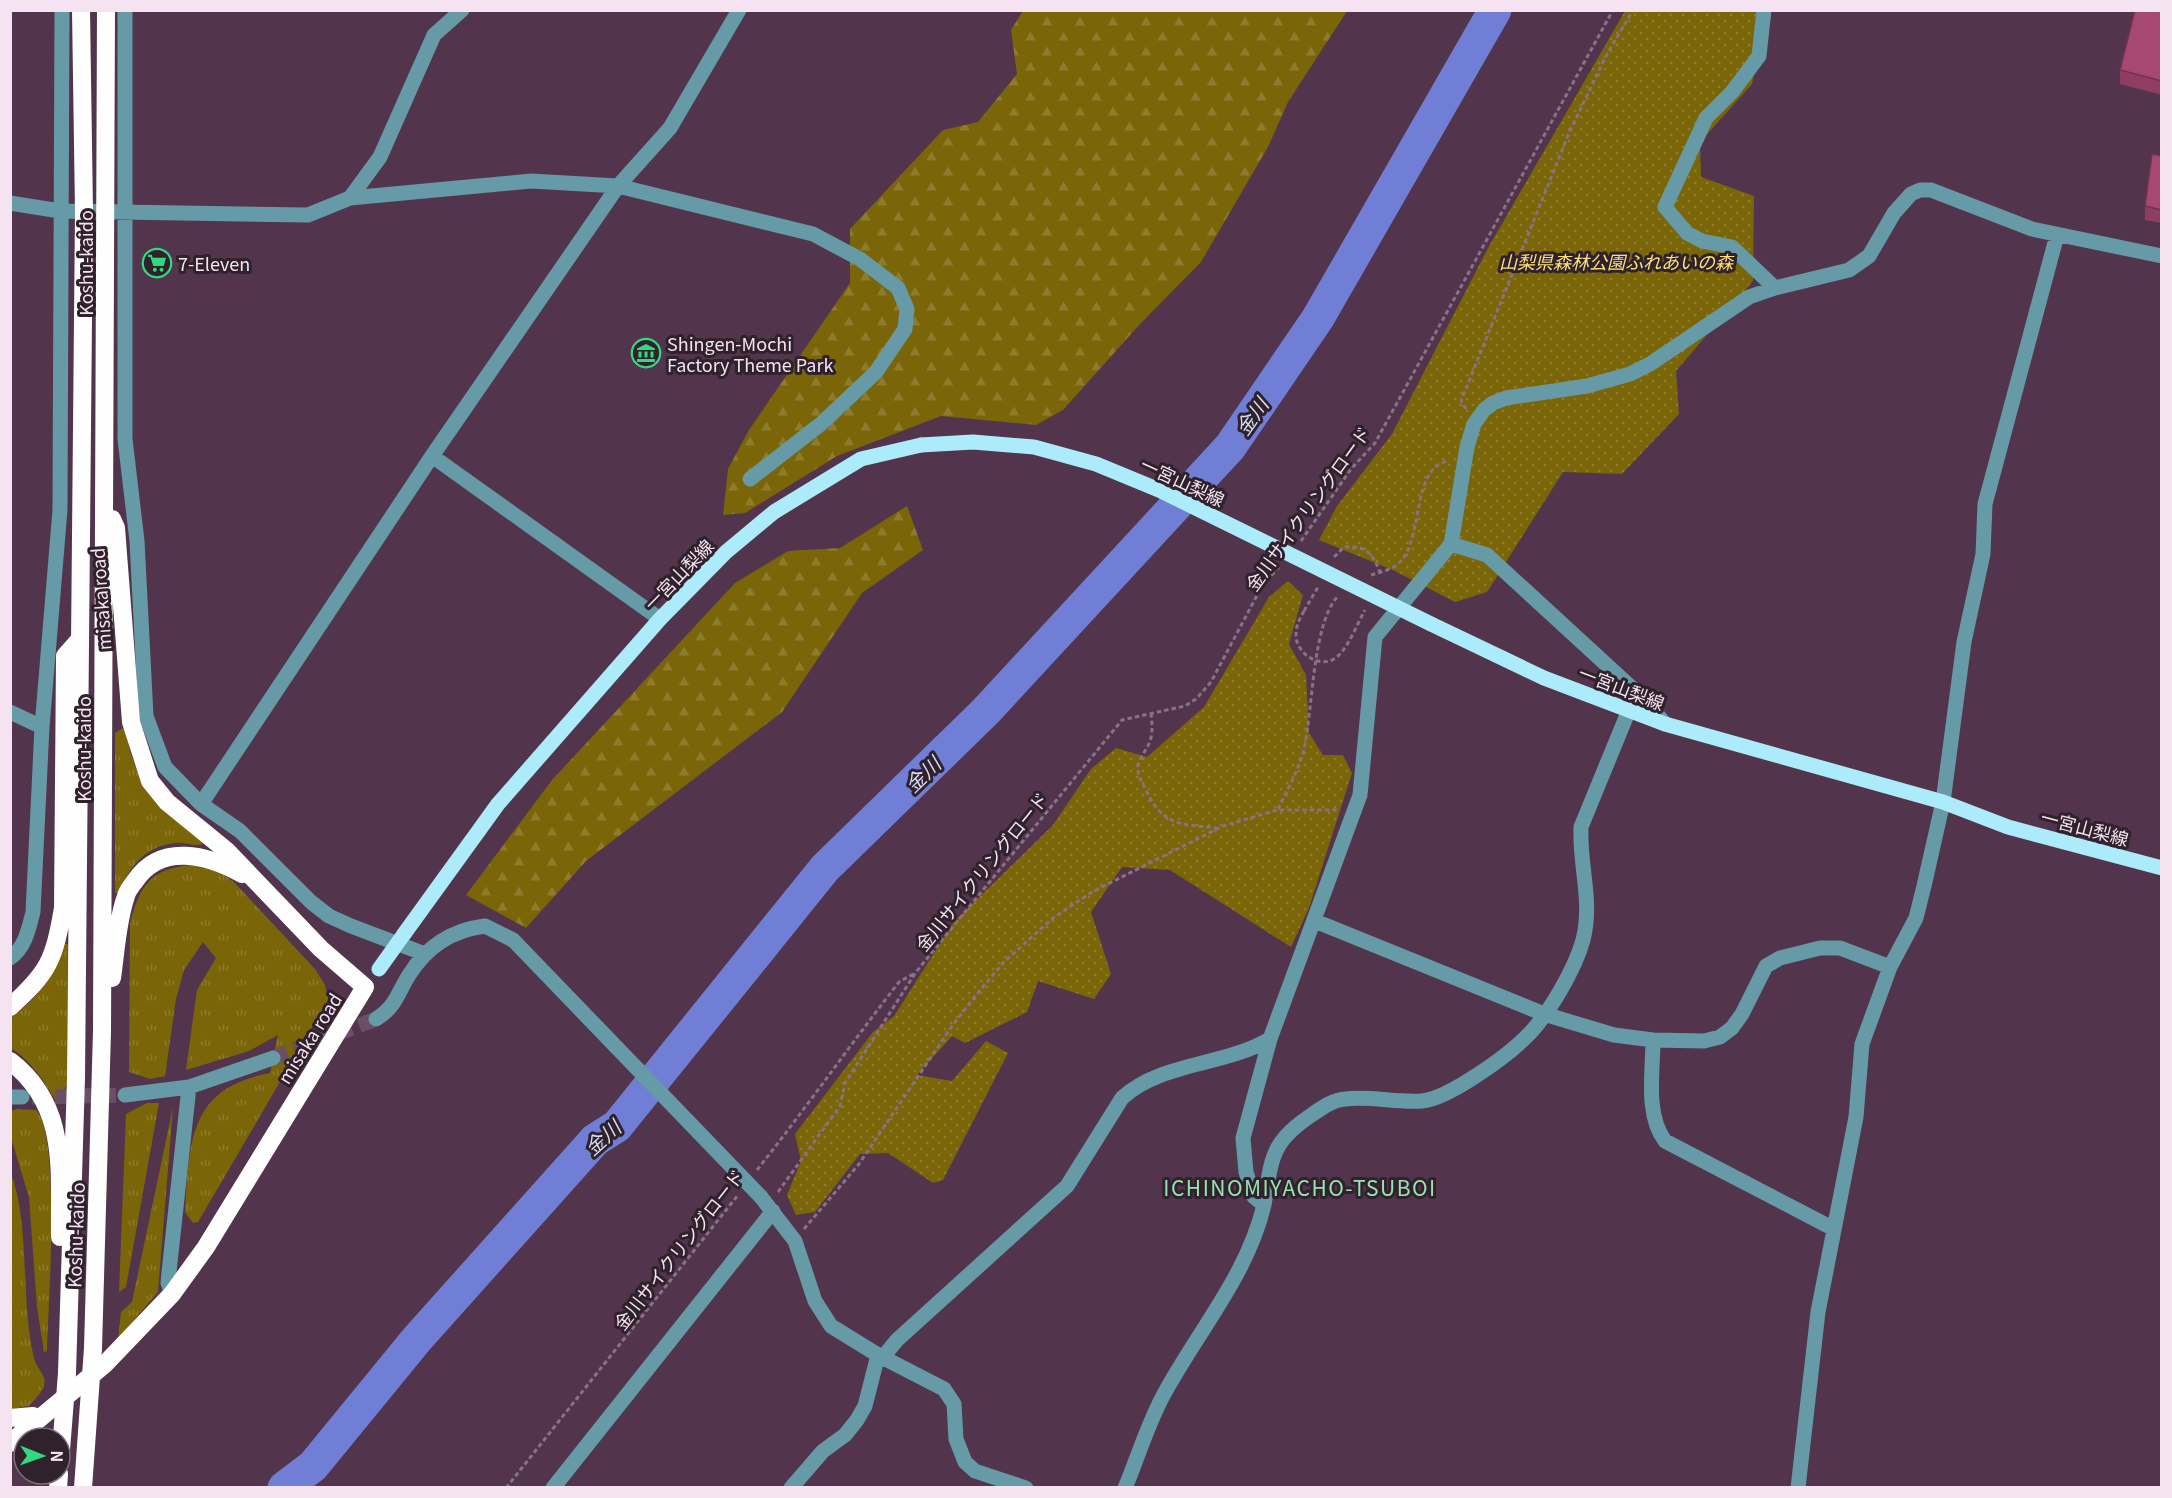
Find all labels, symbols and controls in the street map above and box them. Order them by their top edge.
street label: Koshu-kaido [72,210,98,316]
supermarket icon: 7-Eleven [141,247,173,279]
park label: 山梨県森林公園ふれあいの森 [1499,248,1735,274]
place label: 7-Eleven [178,250,250,276]
place label: Shingen-Mochi Factory Theme Park [667,330,833,377]
museum icon: Shingen-Mochi Factory Theme Park [630,337,662,369]
water label: 金川 [1228,390,1275,441]
street label: 金川サイクリングロード [1238,420,1376,596]
street label: 一宮山梨線 [1137,450,1229,512]
street label: 一宮山梨線 [637,533,719,615]
street label: misaka road [83,547,117,651]
street label: 一宮山梨線 [1575,659,1669,715]
street label: Koshu-kaido [70,696,96,802]
water label: 金川 [898,748,948,798]
street label: 金川サイクリングロード [909,786,1053,956]
street label: 一宮山梨線 [2038,803,2132,851]
street label: misaka road [271,988,347,1088]
water label: 金川 [577,1112,628,1161]
street label: 金川サイクリングロード [607,1163,749,1335]
district label: ICHINOMIYACHO-TSUBOI [1163,1172,1437,1202]
street label: Koshu-kaido [60,1182,90,1288]
north arrow [12,1426,72,1486]
text: N [46,1450,70,1462]

